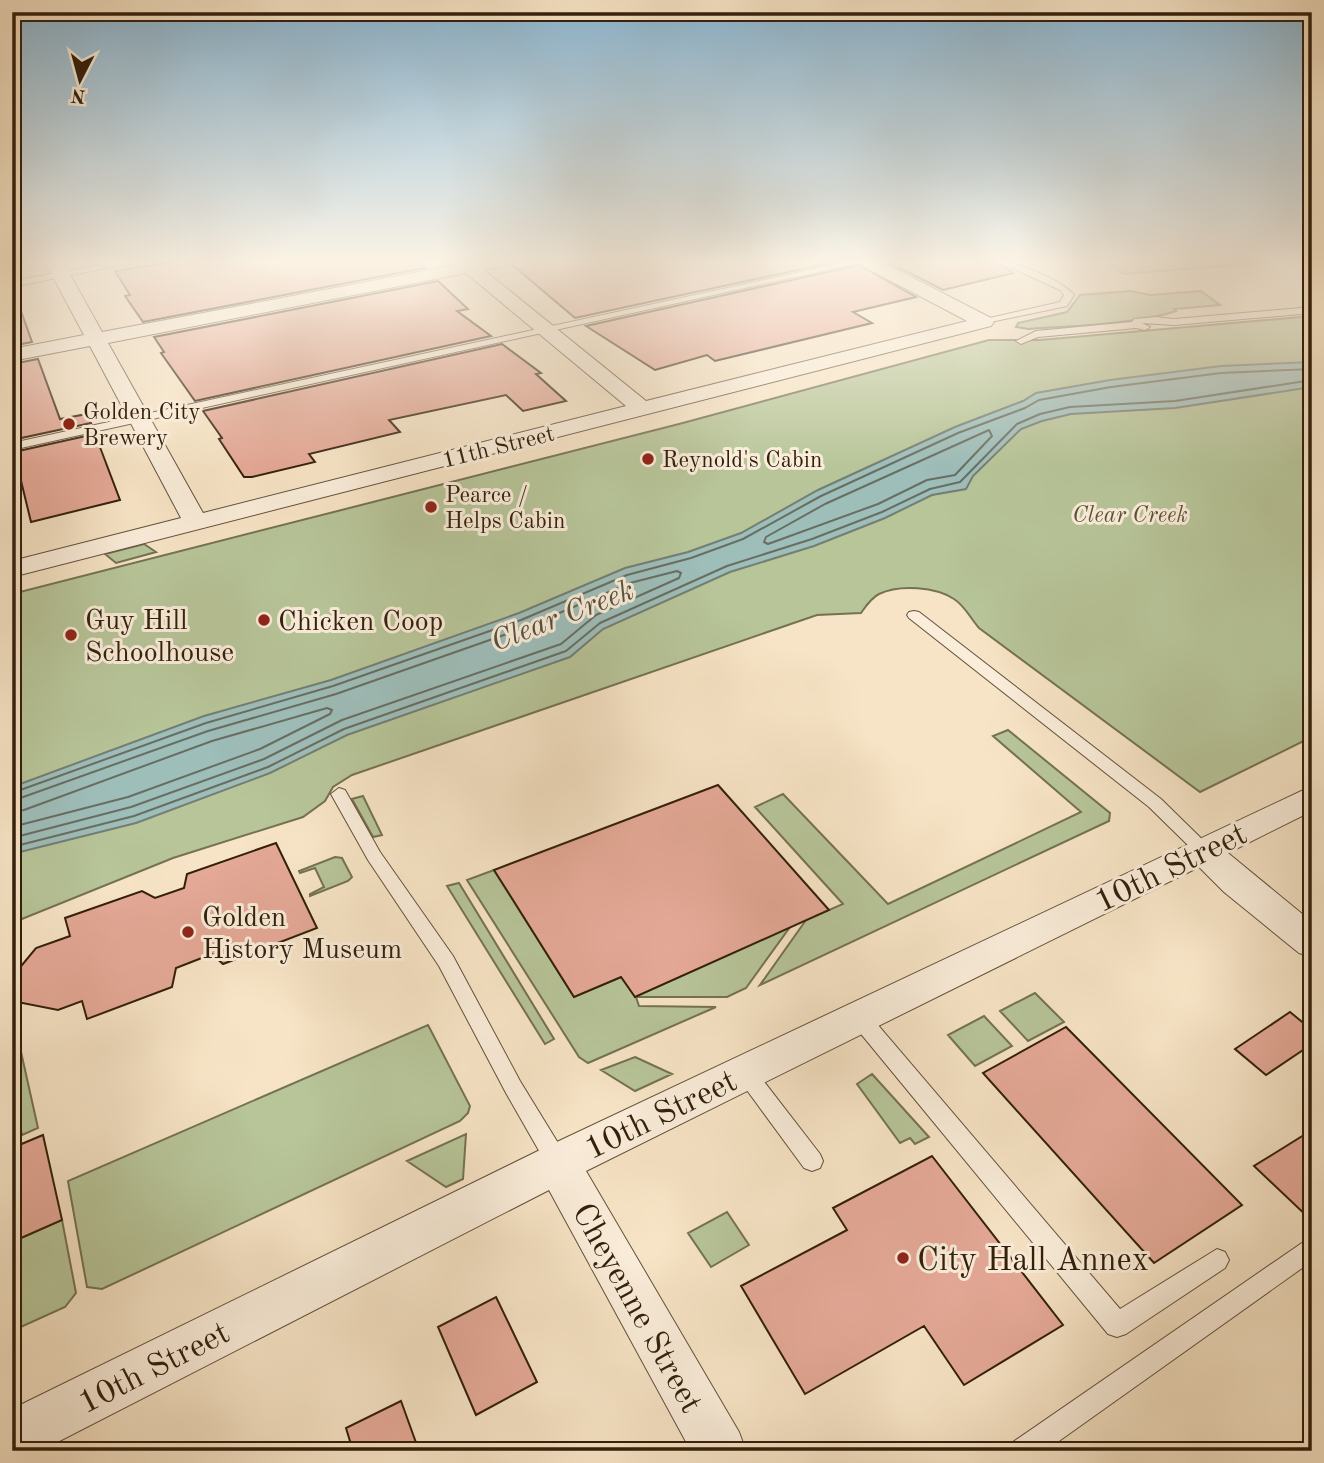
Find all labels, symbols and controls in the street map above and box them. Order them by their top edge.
north arrow [46,46,116,116]
text: N [70,84,87,105]
place label: Golden City Brewery [83,401,200,450]
marker: Golden City Brewery [61,416,77,432]
street label: 11th Street [440,422,557,472]
place label: Reynold's Cabin [662,449,822,472]
marker: Reynold's Cabin [640,451,656,467]
place label: Pearce / Helps Cabin [445,484,565,533]
marker: Pearce / Helps Cabin [423,499,439,515]
park label: Clear Creek [1072,504,1188,527]
water label: Clear Creek [487,576,638,658]
place label: Guy Hill Schoolhouse [85,608,234,668]
place label: Chicken Coop [278,609,443,637]
marker: Chicken Coop [256,612,272,628]
marker: Guy Hill Schoolhouse [63,627,79,643]
street label: 10th Street [1090,818,1253,920]
place label: Golden History Museum [202,905,402,965]
marker: Golden History Museum [180,924,196,940]
street label: 10th Street [580,1065,743,1167]
street label: Cheyenne Street [565,1198,707,1419]
place label: City Hall Annex [917,1245,1149,1278]
marker: City Hall Annex [895,1250,911,1266]
street label: 10th Street [74,1317,235,1421]

